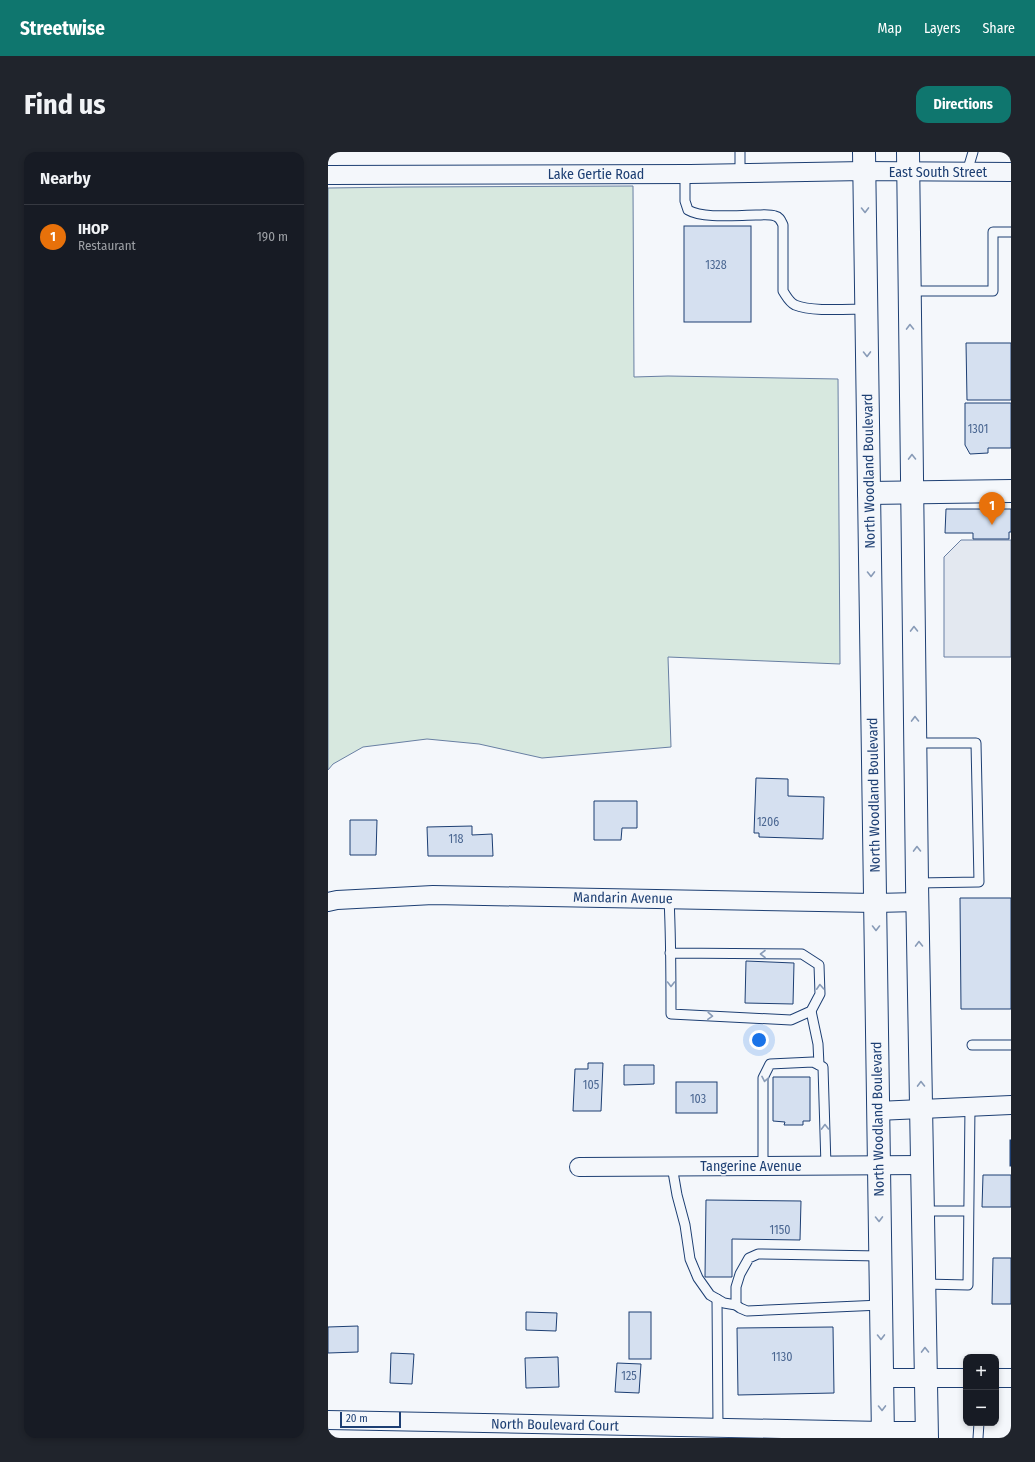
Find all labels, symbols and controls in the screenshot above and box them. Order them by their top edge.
text: Streetwise [20,17,105,40]
text: Map [878,20,902,37]
text: Layers [924,20,960,37]
text: Share [982,20,1015,37]
button: Directions [916,86,1011,123]
text: Find us [24,88,106,121]
street label: East South Street [889,164,988,181]
street label: Lake Gertie Road [548,166,644,183]
text: Nearby [40,168,91,189]
one-way arrow [861,207,869,213]
text: IHOP [78,220,109,238]
text: 1 [50,229,56,244]
text: 190 m [257,229,288,244]
text: Restaurant [78,238,136,253]
house number: 1328 [705,258,727,272]
one-way arrow [906,324,914,330]
one-way arrow [863,351,871,357]
street label: North Woodland Boulevard [859,393,879,549]
house number: 1301 [968,422,988,436]
one-way arrow [908,454,916,460]
pin: 1 [979,492,1005,525]
one-way arrow [866,571,875,577]
one-way arrow [910,626,918,632]
one-way arrow [911,716,919,722]
street label: North Woodland Boulevard [864,717,884,873]
house number: 1206 [757,815,779,829]
house number: 118 [448,832,464,846]
one-way arrow [913,846,921,852]
street label: Mandarin Avenue [573,889,673,907]
one-way arrow [871,925,880,931]
one-way arrow [914,941,923,947]
one-way arrow [760,950,766,958]
one-way arrow [667,981,675,987]
one-way arrow [815,984,824,990]
one-way arrow [707,1012,713,1021]
your location [749,1030,769,1050]
street label: North Woodland Boulevard [868,1041,888,1197]
one-way arrow [761,1076,769,1083]
house number: 105 [583,1078,600,1092]
one-way arrow [917,1081,925,1087]
house number: 103 [690,1092,706,1106]
one-way arrow [821,1124,829,1130]
street label: Tangerine Avenue [700,1158,802,1175]
one-way arrow [875,1216,884,1222]
house number: 1150 [770,1223,790,1237]
one-way arrow [877,1334,885,1340]
one-way arrow [921,1347,929,1353]
house number: 1130 [772,1350,792,1364]
map controls [963,1354,999,1426]
button: + [963,1354,999,1390]
house number: 125 [621,1369,637,1383]
button: − [963,1390,999,1426]
one-way arrow [878,1405,886,1411]
scale bar [340,1410,401,1429]
text: 20 m [346,1412,368,1425]
street label: North Boulevard Court [491,1415,620,1435]

